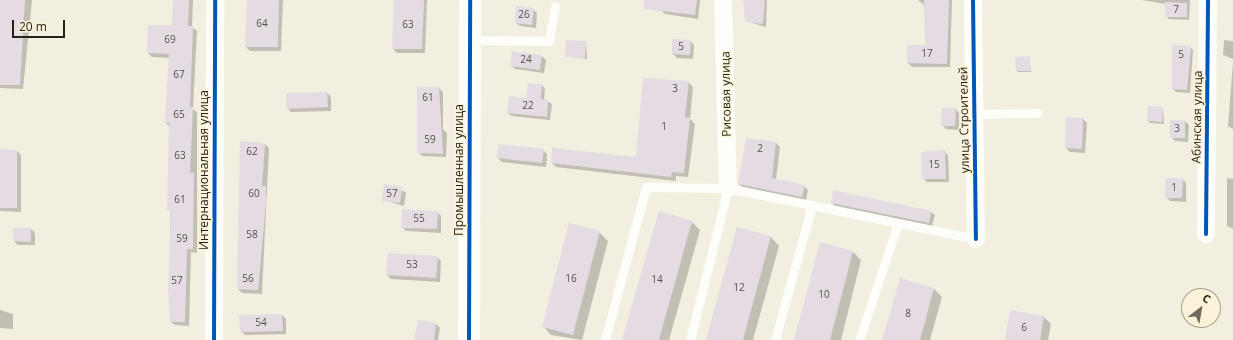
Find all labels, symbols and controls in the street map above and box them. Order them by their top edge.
house number: 7 [1173,4,1179,16]
house number: 26 [518,9,530,21]
scale bar [14,12,67,38]
text: 20 m [19,18,47,35]
house number: 64 [256,18,268,30]
house number: 63 [402,19,414,31]
house number: 69 [164,34,176,46]
house number: 5 [678,41,684,53]
house number: 17 [921,48,933,60]
house number: 5 [1178,49,1184,61]
street label: Рисовая улица [718,51,734,137]
house number: 24 [520,54,532,66]
street label: улица Строителей [956,66,972,174]
house number: 67 [173,69,185,81]
street label: Абинская улица [1189,70,1205,164]
house number: 3 [672,83,678,95]
street label: Интернациональная улица [197,90,211,250]
house number: 61 [422,92,434,104]
house number: 22 [522,100,534,112]
street label: Промышленная улица [452,104,466,236]
house number: 65 [173,109,185,121]
house number: 1 [661,121,667,133]
house number: 3 [1174,123,1180,135]
house number: 59 [424,134,436,146]
house number: 2 [757,143,763,155]
house number: 62 [246,146,258,158]
house number: 63 [174,150,186,162]
house number: 15 [928,159,940,171]
house number: 1 [1171,182,1177,194]
house number: 60 [248,188,260,200]
house number: 57 [386,188,398,200]
house number: 61 [174,194,186,206]
house number: 55 [413,213,425,225]
house number: 58 [246,229,258,241]
house number: 59 [176,233,188,245]
house number: 53 [406,259,418,271]
house number: 56 [242,273,254,285]
house number: 16 [565,273,577,285]
house number: 14 [651,274,663,286]
house number: 57 [171,275,183,287]
house number: 12 [733,282,745,294]
north arrow [1181,288,1221,328]
house number: 10 [818,289,830,301]
text: С [1200,290,1214,306]
house number: 8 [905,308,911,320]
house number: 54 [255,317,267,329]
house number: 6 [1021,322,1027,334]

